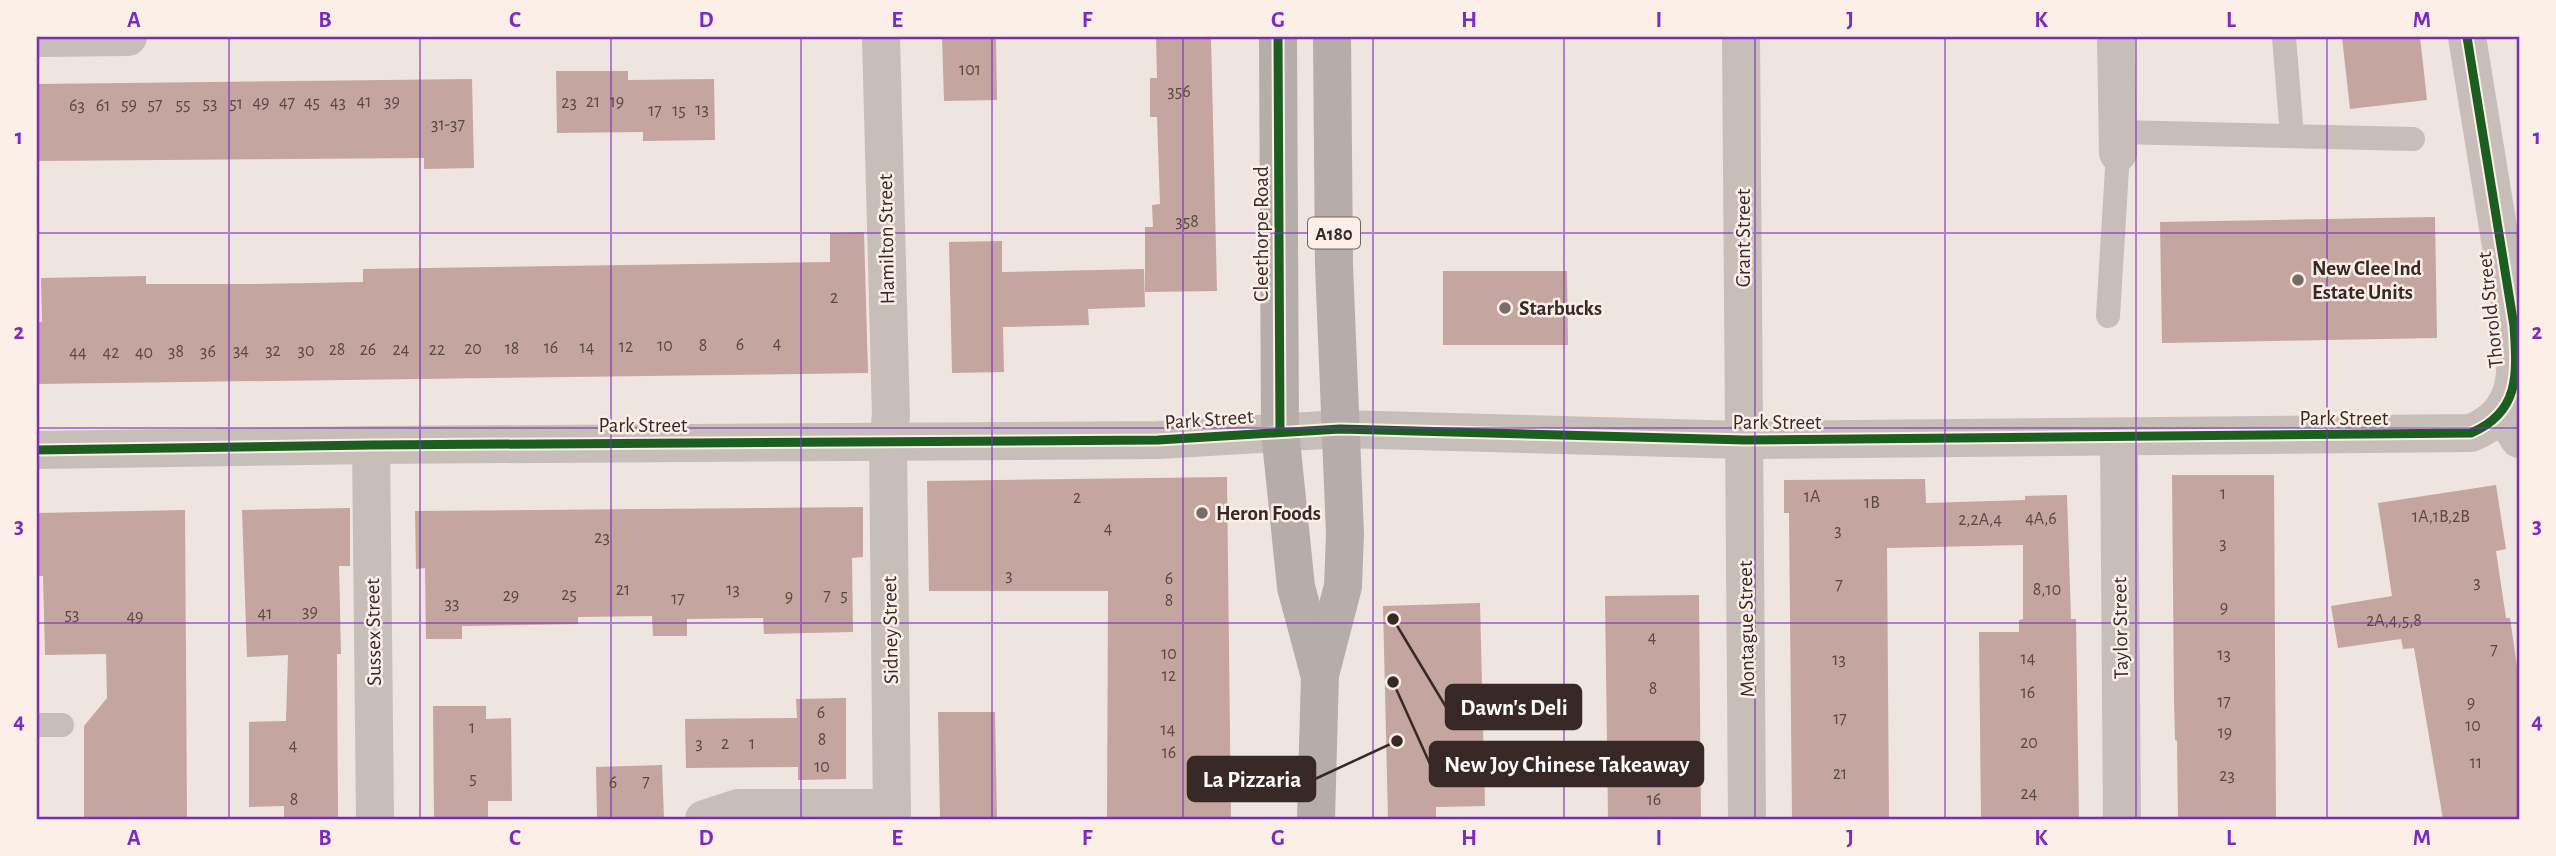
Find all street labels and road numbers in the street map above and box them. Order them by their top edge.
street label: Cleethorpe Road [1251,166,1272,302]
street label: Hamilton Street [875,173,898,305]
street label: Grant Street [1733,188,1754,287]
road number: A180 [1308,218,1360,248]
street label: Thorold Street [2474,250,2507,369]
street label: Park Street [1164,406,1255,433]
street label: Park Street [2299,408,2389,429]
street label: Park Street [1732,412,1822,433]
street label: Park Street [598,415,688,436]
street label: Montague Street [1735,560,1758,698]
street label: Sidney Street [879,575,902,684]
street label: Taylor Street [2109,576,2132,679]
street label: Sussex Street [362,578,385,686]

